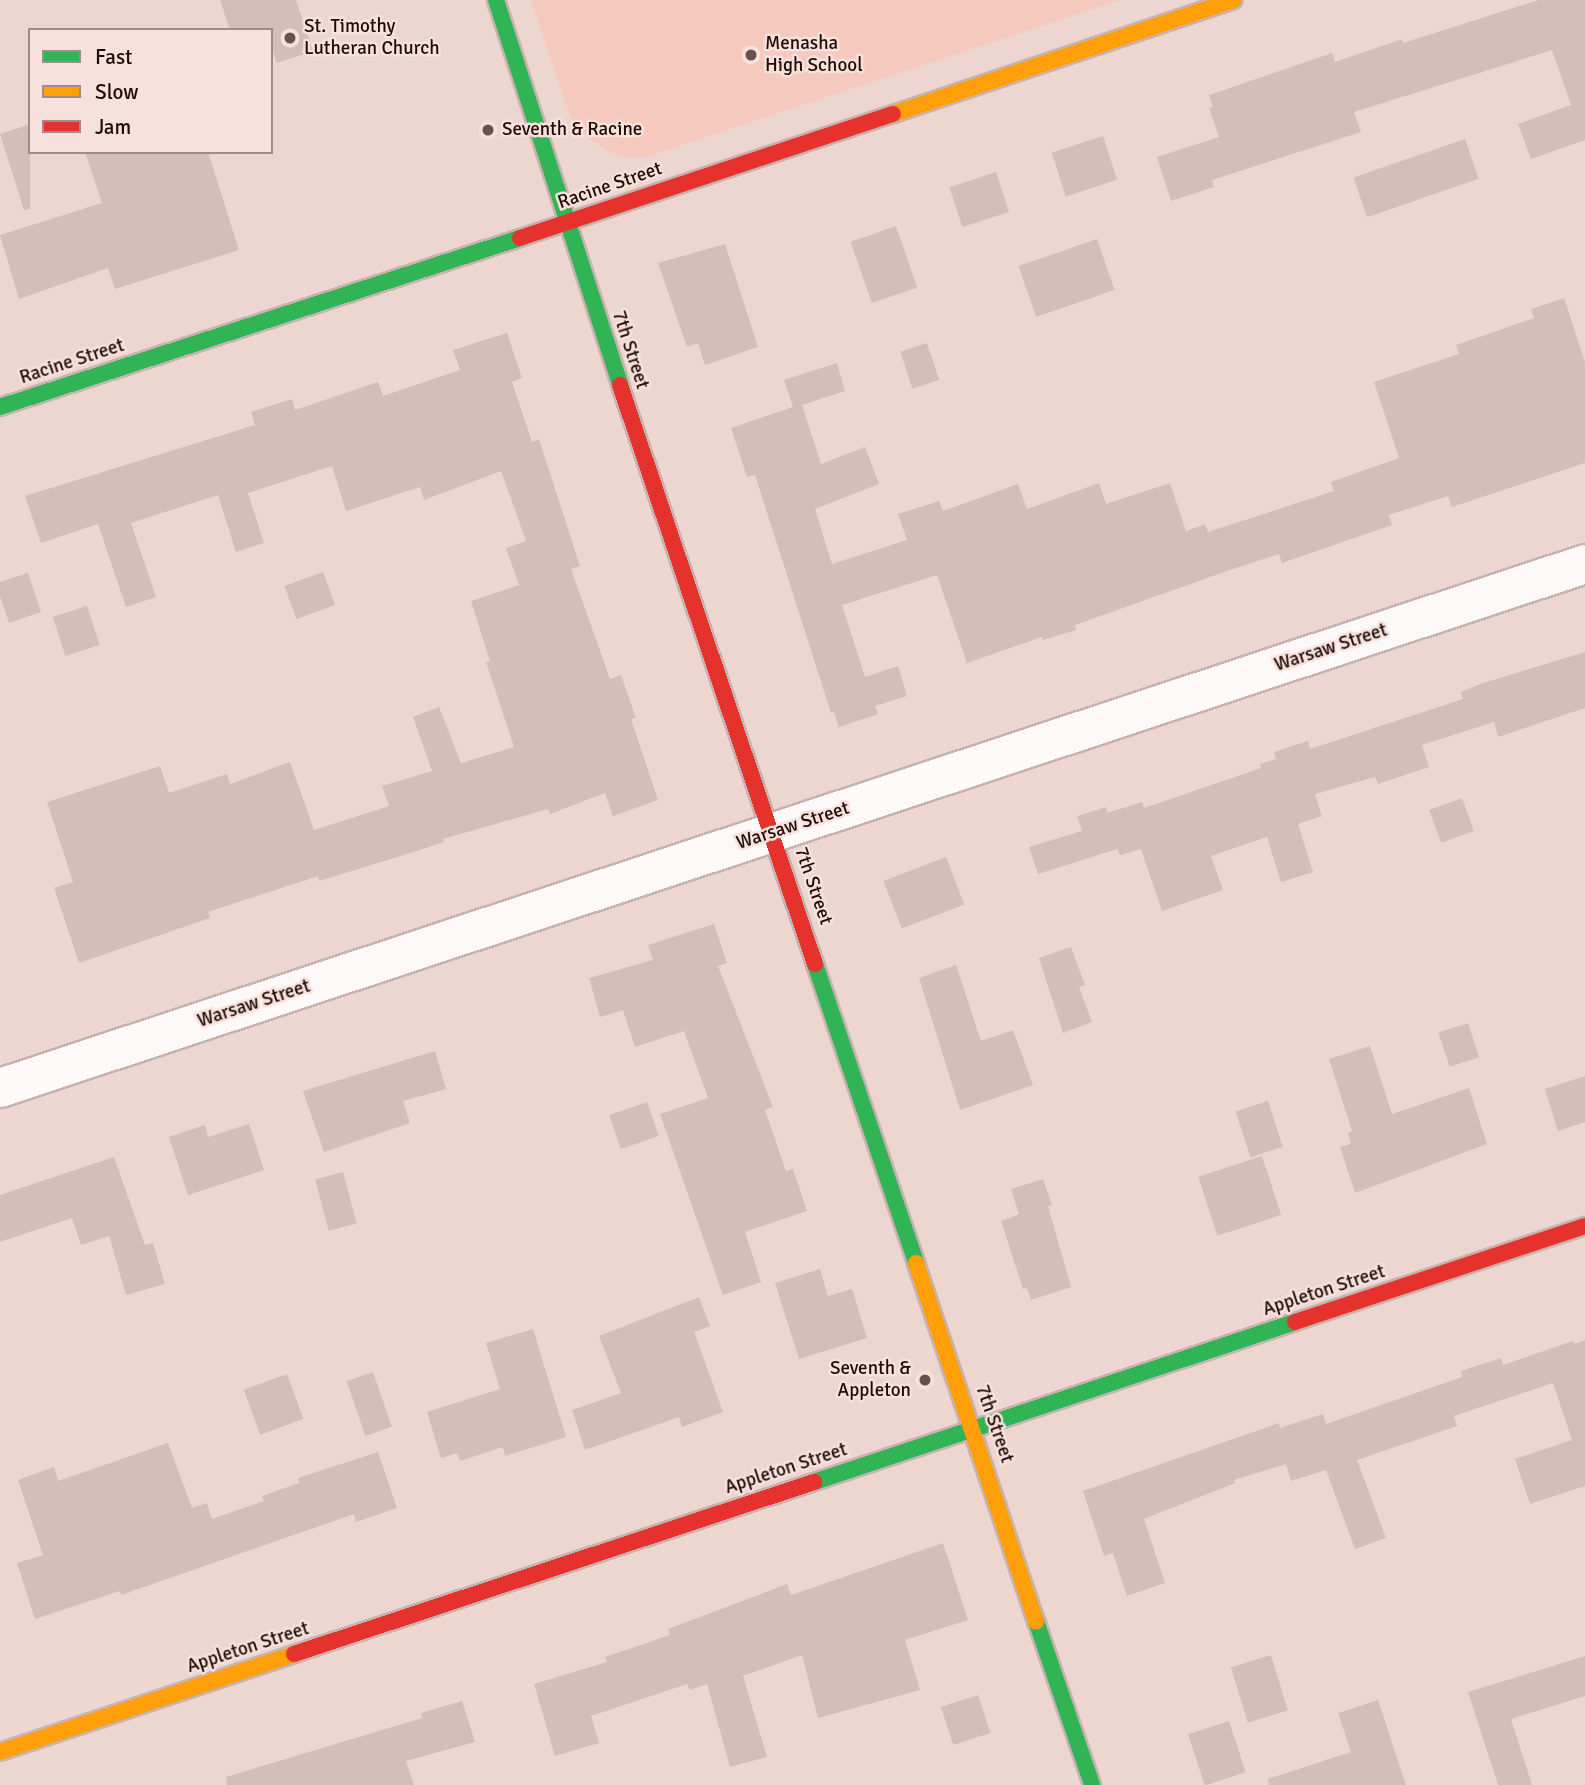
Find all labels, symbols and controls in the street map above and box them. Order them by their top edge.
place label: St. Timothy Lutheran Church [304,16,440,60]
legend [28,28,273,154]
marker: St. Timothy Lutheran Church [282,30,298,46]
place label: Menasha High School [765,33,863,77]
text: Fast [95,44,132,70]
marker: Menasha High School [743,47,759,63]
text: Slow [95,79,139,105]
text: Jam [95,114,131,140]
place label: Seventh & Racine [502,119,642,141]
marker: Seventh & Racine [480,122,496,138]
street label: Racine Street [555,158,665,214]
street label: 7th Street [607,308,653,392]
street label: Racine Street [17,334,127,390]
street label: Warsaw Street [1272,619,1390,677]
street label: Warsaw Street [734,797,852,855]
street label: 7th Street [789,844,837,928]
street label: Warsaw Street [195,975,313,1033]
street label: Appleton Street [1260,1261,1388,1321]
place label: Seventh & Appleton [830,1358,911,1402]
marker: Seventh & Appleton [917,1372,933,1388]
street label: 7th Street [970,1382,1018,1466]
street label: Appleton Street [722,1439,850,1499]
street label: Appleton Street [184,1618,312,1678]

